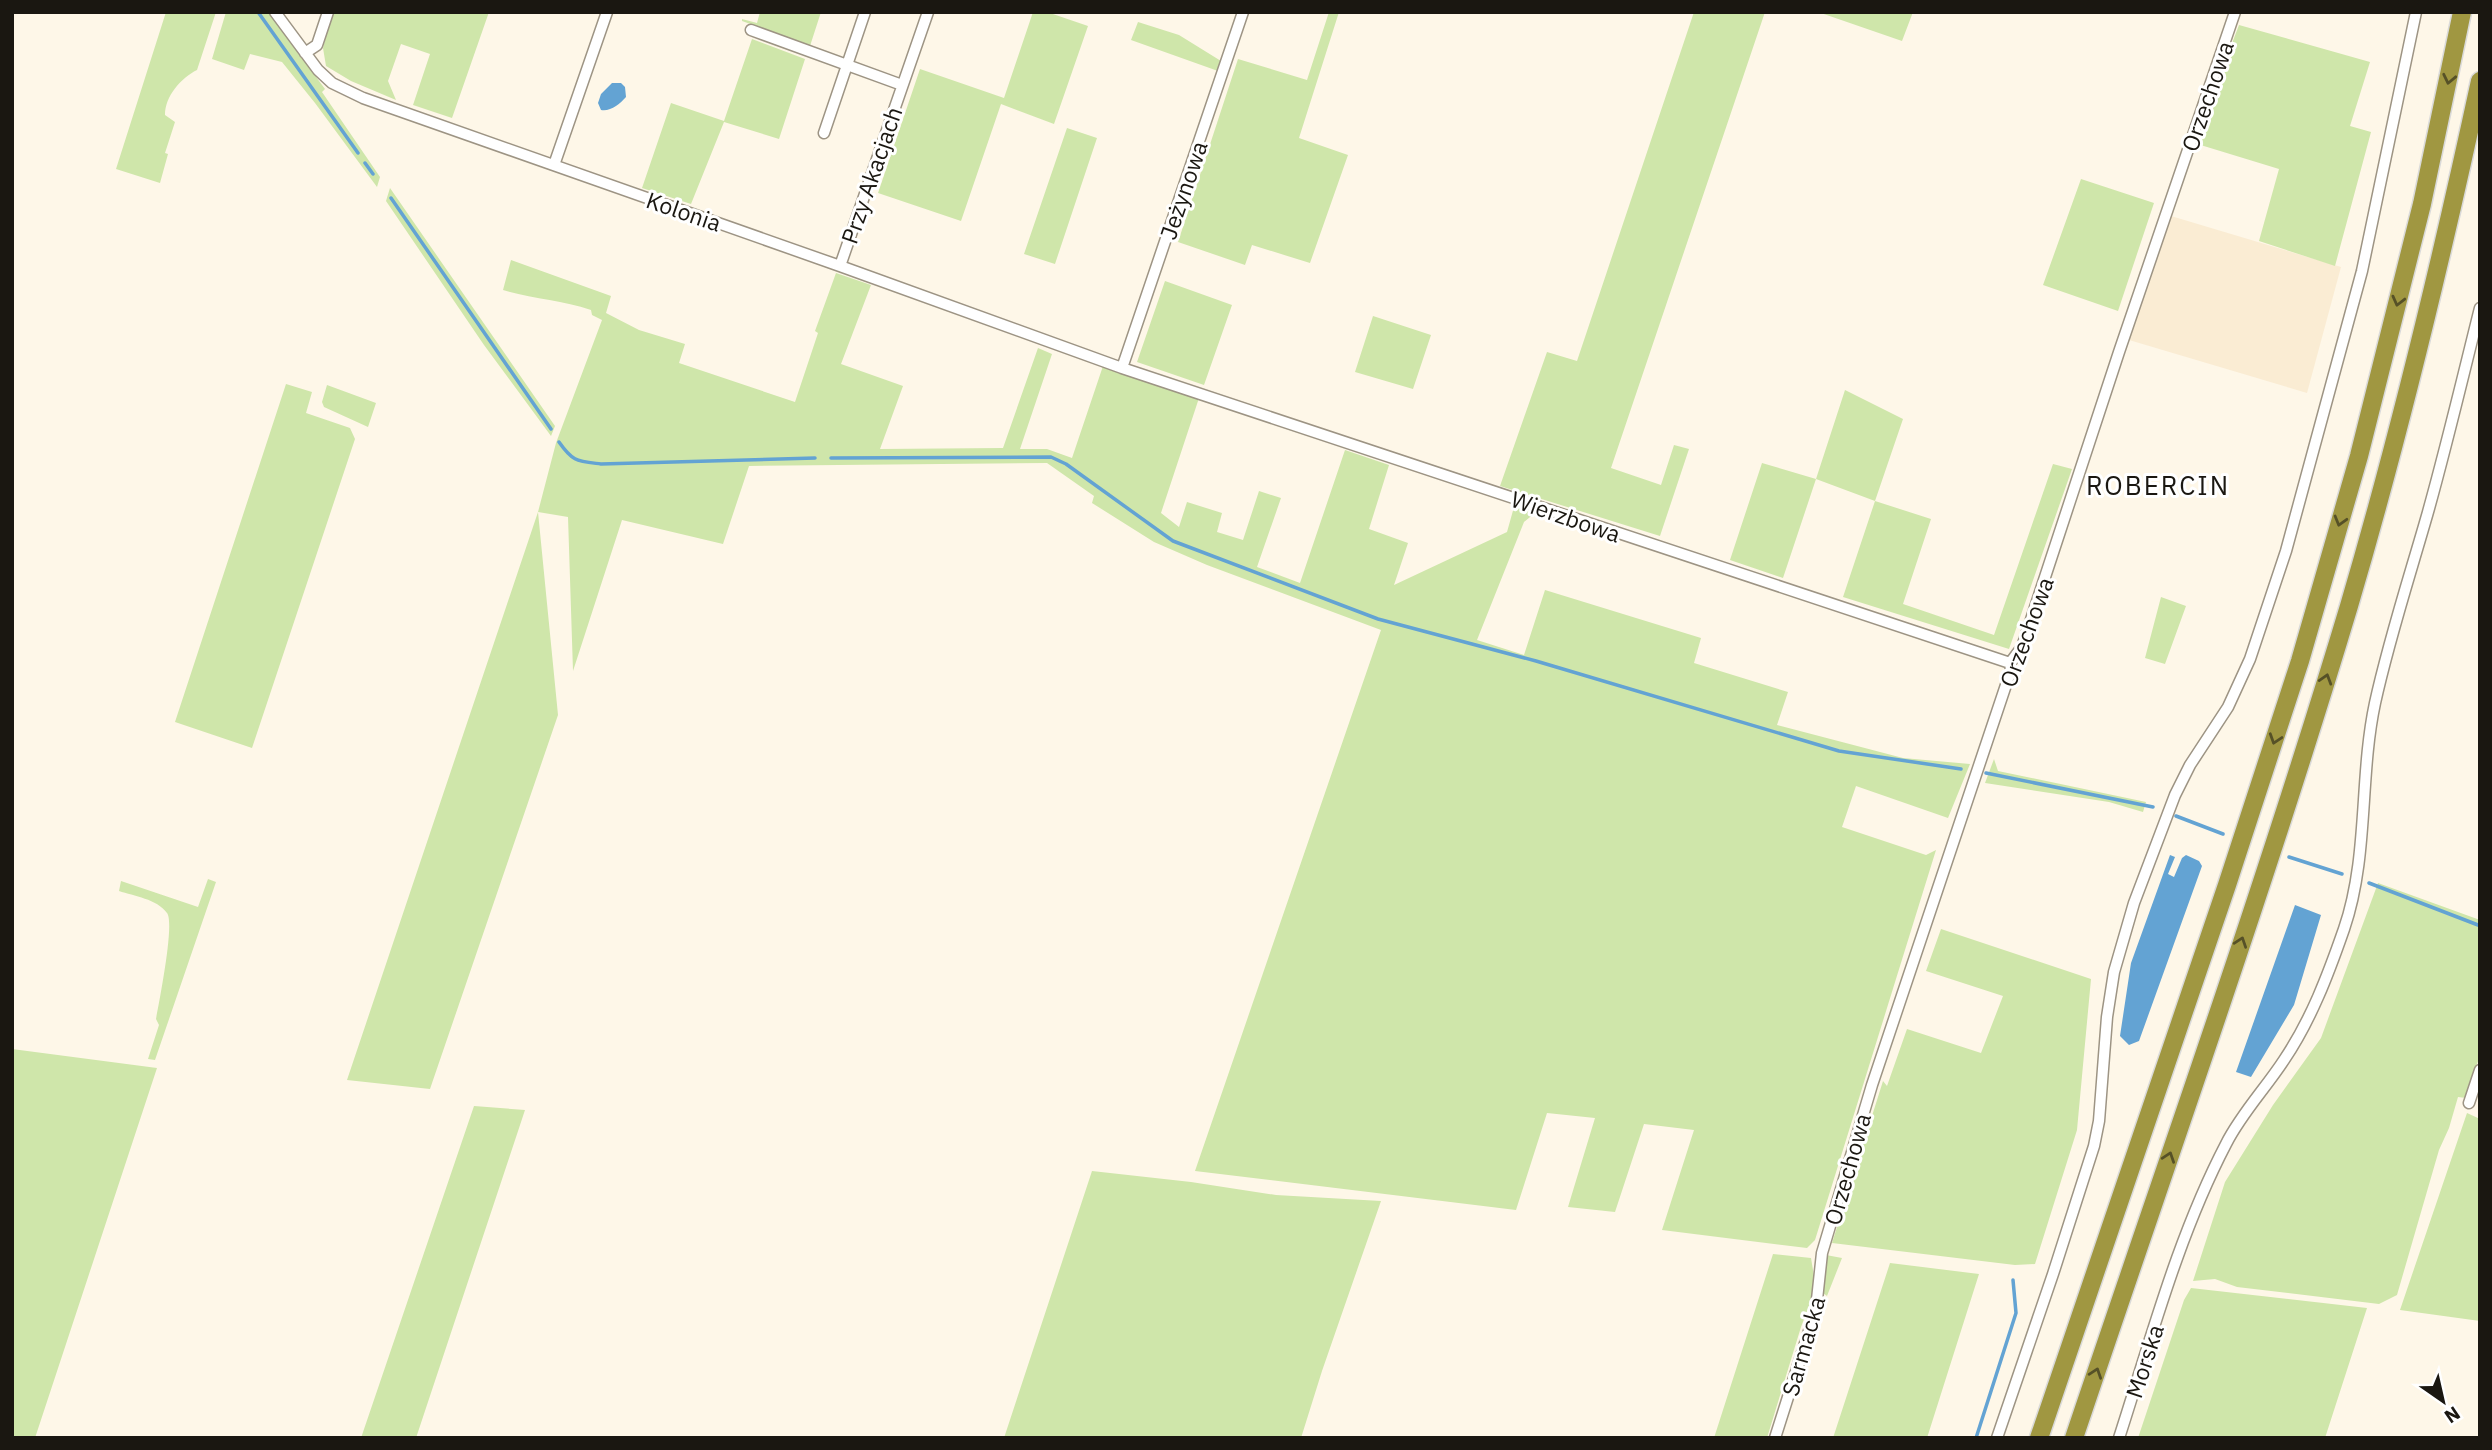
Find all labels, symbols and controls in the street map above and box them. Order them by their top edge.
street label: Orzechowa [2174,37,2240,155]
one-way arrow [2442,73,2457,85]
street label: Przy Akacjach [834,103,908,247]
street label: Jeżynowa [1152,137,1214,243]
street label: Kolonia [643,184,725,238]
one-way arrow [2392,295,2406,307]
district label: ROBERCIN [2086,468,2230,502]
street label: Wierzbowa [1507,483,1625,549]
one-way arrow [2334,515,2349,527]
street label: Orzechowa [1992,573,2060,691]
one-way arrow [2318,673,2332,685]
one-way arrow [2268,732,2283,744]
one-way arrow [2233,936,2247,948]
street label: Orzechowa [1817,1110,1877,1228]
one-way arrow [2160,1152,2175,1164]
street label: Sarmacka [1774,1293,1832,1399]
street label: Morska [2118,1320,2170,1402]
north arrow [2408,1366,2478,1436]
one-way arrow [2088,1367,2102,1380]
text: N [2440,1401,2465,1429]

